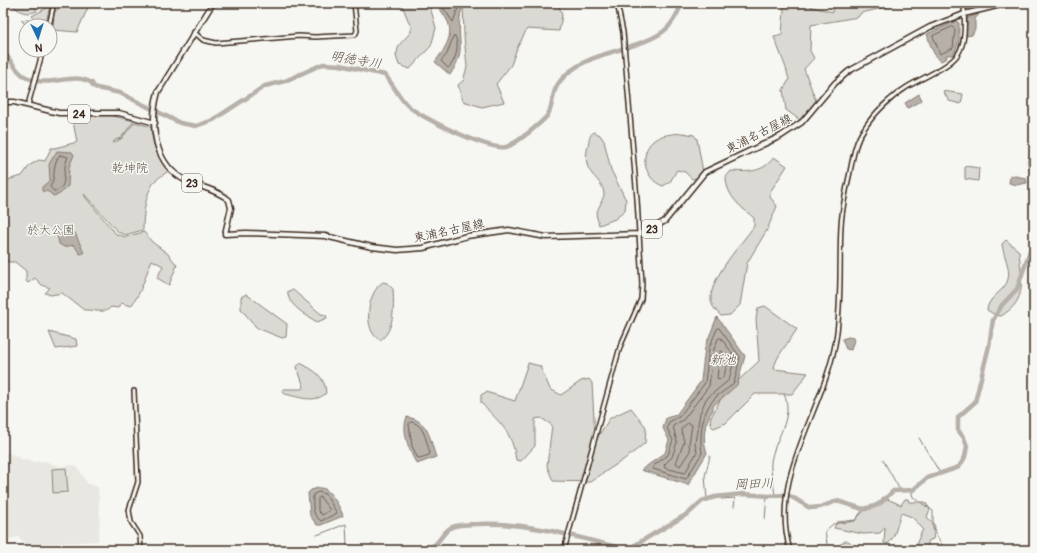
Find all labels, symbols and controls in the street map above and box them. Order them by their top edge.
north arrow [18,18,58,58]
text: N [34,41,43,54]
water label: 明徳寺川 [329,48,383,72]
road number: 24 [68,105,90,123]
street label: 東浦名古屋線 [724,111,794,157]
park label: 乾坤院 [112,161,148,176]
road number: 23 [182,174,202,192]
street label: 東浦名古屋線 [412,216,486,246]
road number: 23 [642,220,662,238]
park label: 於大公園 [27,223,75,238]
water label: 新池 [710,352,737,368]
water label: 岡田川 [734,475,774,493]

